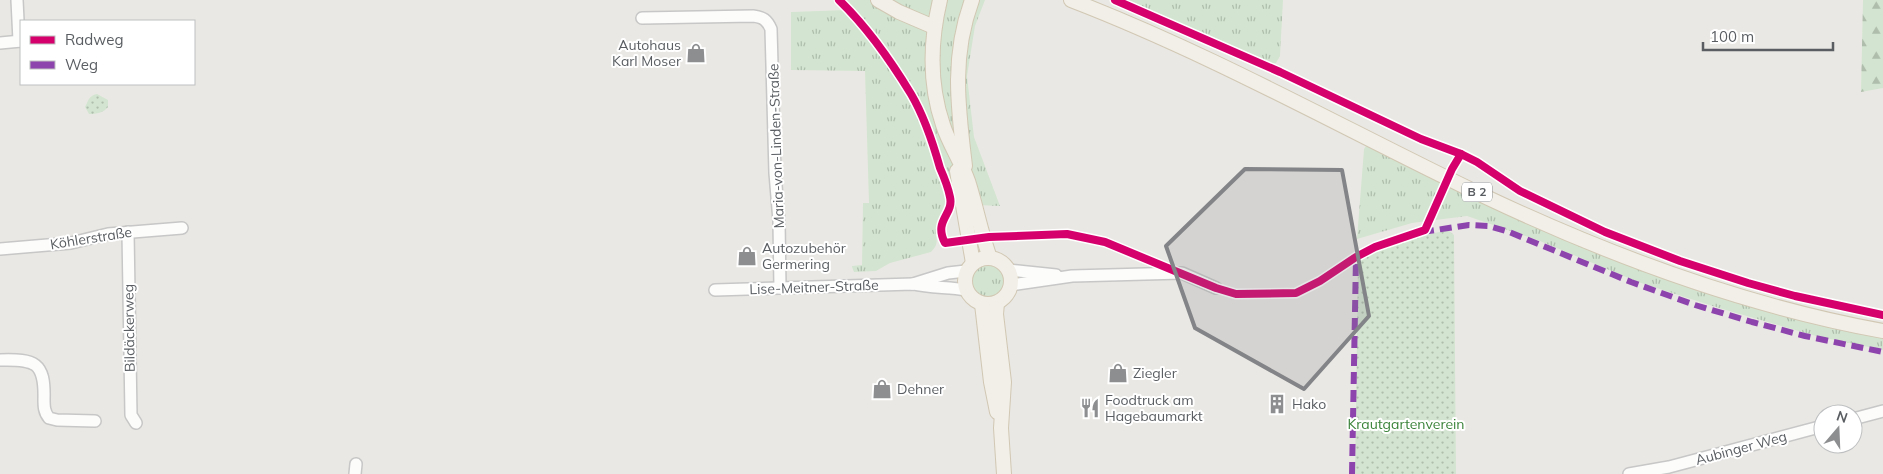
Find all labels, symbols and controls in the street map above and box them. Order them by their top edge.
legend [20,20,195,85]
scale bar [1703,20,1833,52]
text: 100 m [1710,27,1754,46]
text: Radweg [65,30,123,49]
place label: Autohaus Karl Moser [612,36,682,70]
shop icon: Autohaus Karl Moser [685,42,707,64]
text: Weg [65,55,98,74]
street label: Maria-von-Linden-Straße [764,63,788,229]
road number: B 2 [1462,182,1492,202]
street label: Köhlerstraße [49,223,133,253]
place label: Autozubehör Germering [762,239,847,273]
shop icon: Autozubehör Germering [736,245,758,267]
street label: Lise-Meitner-Straße [749,276,879,298]
street label: Bildäckerweg [119,284,139,372]
shop icon: Ziegler [1107,362,1129,384]
place label: Ziegler [1133,364,1178,382]
shop icon: Dehner [871,378,893,400]
place label: Dehner [897,380,945,398]
place label: Foodtruck am Hagebaumarkt [1105,391,1203,425]
building icon: Hako [1266,393,1288,415]
place label: Hako [1292,395,1326,413]
restaurant icon: Foodtruck am Hagebaumarkt [1079,397,1101,419]
north arrow [1813,404,1863,454]
text: N [1834,406,1850,427]
park label: Krautgartenverein [1347,415,1465,433]
street label: Aubinger Weg [1693,427,1789,469]

